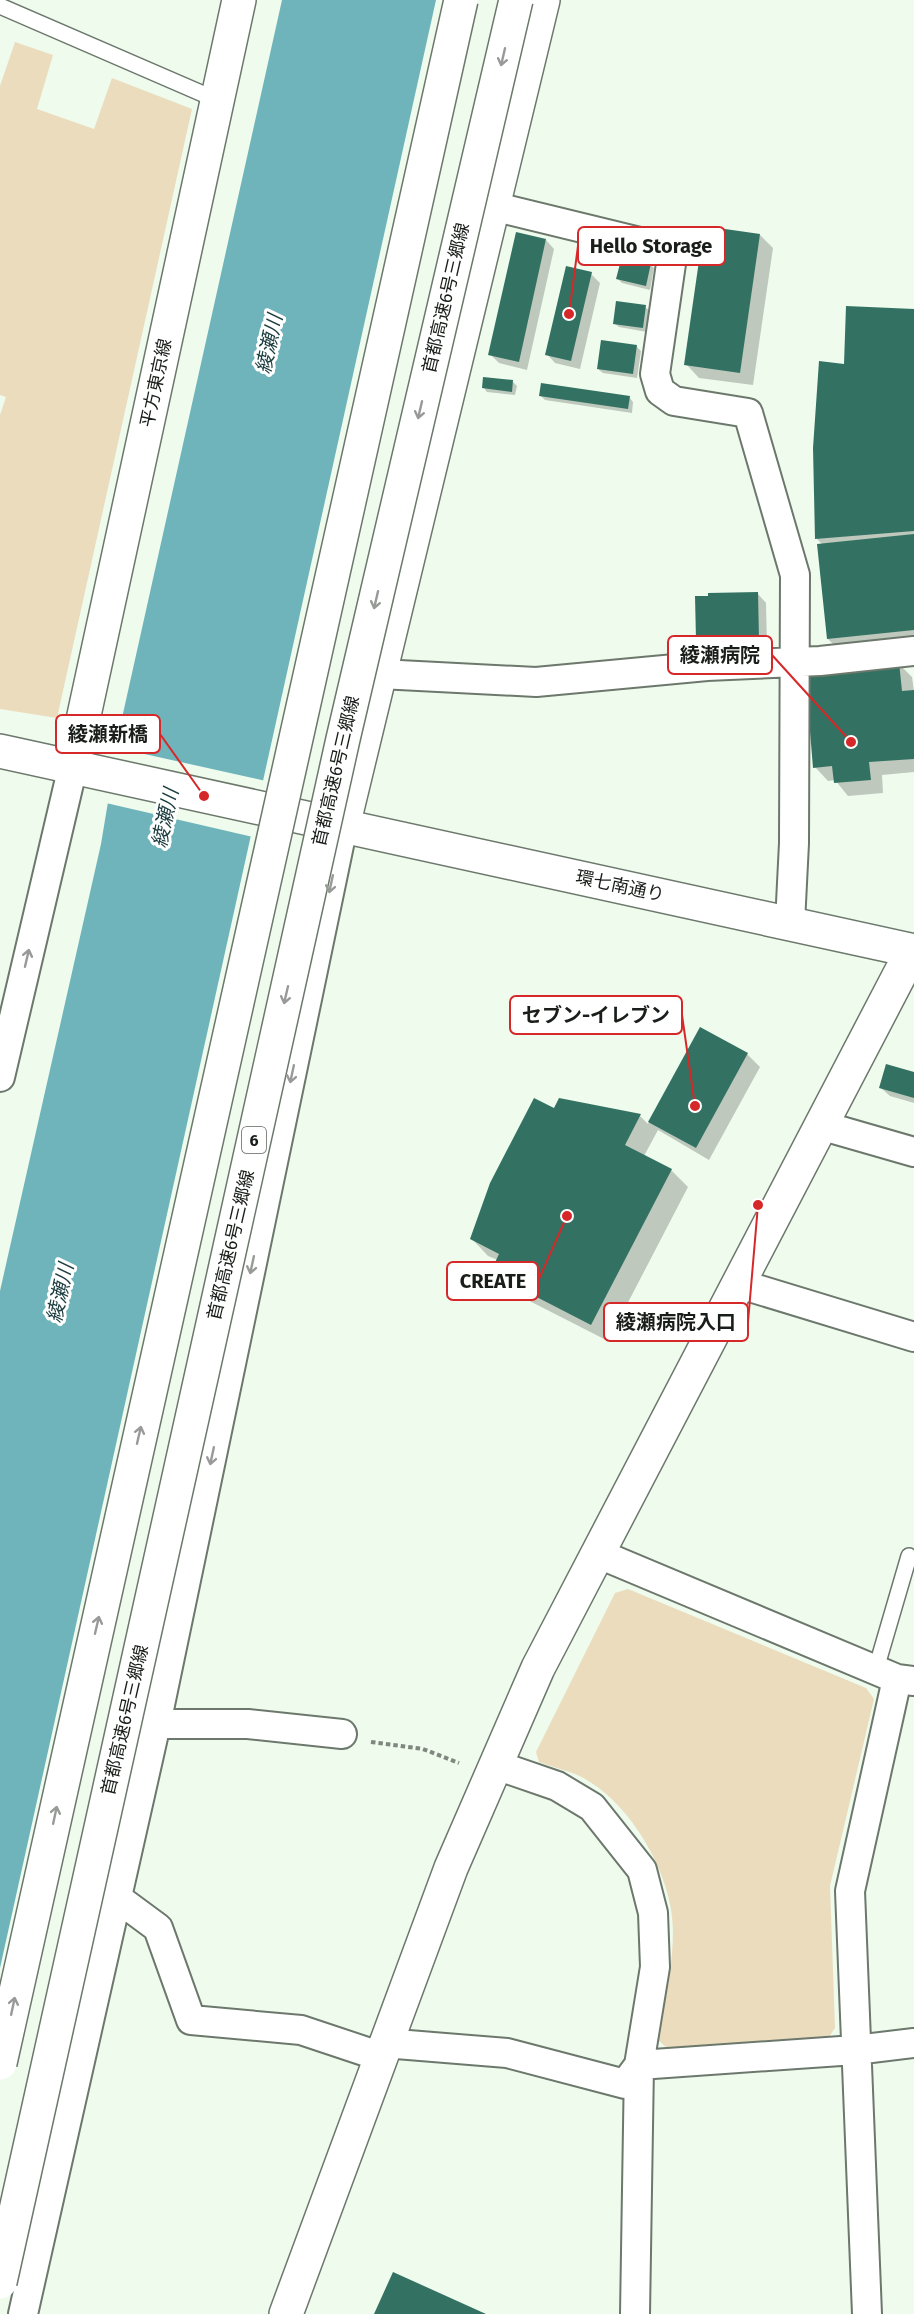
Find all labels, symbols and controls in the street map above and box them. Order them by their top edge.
one-way arrow [496,47,508,66]
street label: 首都高速6号三郷線 [418,221,474,375]
callout: Hello Storage [578,227,725,265]
text: Hello Storage [590,234,712,258]
water label: 綾瀬川 [251,310,287,376]
street label: 平方東京線 [136,337,176,429]
one-way arrow [414,400,425,420]
one-way arrow [369,590,381,609]
callout: 綾瀬病院 [668,636,772,674]
text: 綾瀬病院 [680,643,760,667]
street label: 首都高速6号三郷線 [308,694,364,848]
callout: 綾瀬新橋 [56,715,160,753]
text: 綾瀬新橋 [68,722,148,746]
water label: 綾瀬川 [147,784,183,850]
street label: 環七南通り [574,866,666,906]
one-way arrow [325,874,337,893]
one-way arrow [21,949,33,968]
one-way arrow [280,986,292,1005]
callout: セブン-イレブン [510,996,682,1034]
text: セブン-イレブン [522,1003,670,1027]
one-way arrow [285,1065,297,1084]
road number: 6 [242,1127,266,1153]
street label: 首都高速6号三郷線 [203,1168,259,1322]
one-way arrow [246,1255,257,1275]
water label: 綾瀬川 [42,1259,78,1325]
callout: CREATE [447,1262,538,1300]
text: CREATE [460,1269,526,1293]
callout: 綾瀬病院入口 [604,1303,748,1341]
text: 綾瀬病院入口 [616,1310,736,1334]
one-way arrow [134,1425,146,1444]
one-way arrow [206,1446,217,1465]
one-way arrow [92,1616,103,1635]
street label: 首都高速6号三郷線 [97,1643,153,1797]
one-way arrow [50,1806,61,1826]
one-way arrow [7,1996,19,2015]

